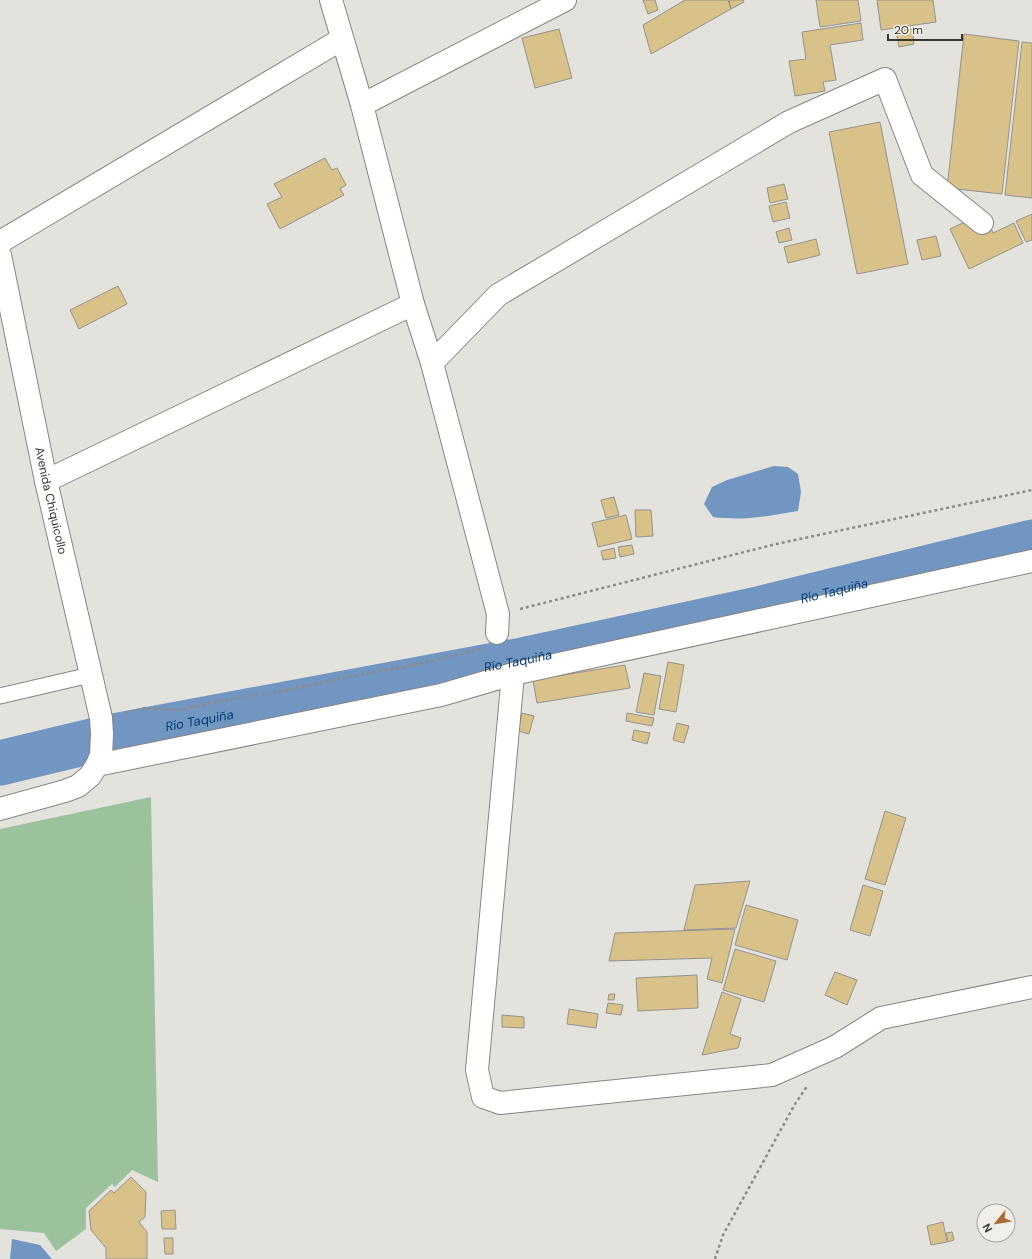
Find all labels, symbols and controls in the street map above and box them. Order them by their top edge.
scale bar [888,16,962,42]
text: 20 m [894,22,923,38]
street label: Avenida Chiquicollo [31,446,71,556]
water label: Río Taquiña [799,574,870,607]
water label: Río Taquiña [482,645,553,675]
water label: Río Taquiña [164,705,235,735]
north arrow [976,1203,1016,1243]
text: N [979,1221,995,1235]

